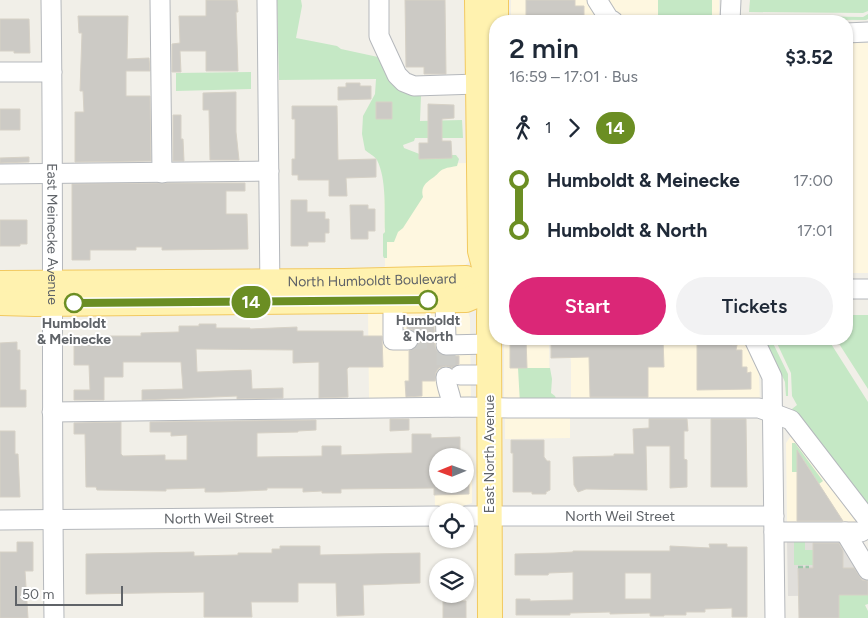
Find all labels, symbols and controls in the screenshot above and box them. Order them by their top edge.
text: 2 min [509,31,579,65]
text: $3.52 [785,46,833,69]
text: 16:59 – 17:01 · Bus [509,67,638,86]
icon: walk [509,114,537,142]
icon: forward [560,114,588,142]
text: 14 [606,117,625,139]
text: 1 [545,118,552,137]
street label: East Meinecke Avenue [44,163,61,305]
text: Humboldt & Meinecke [547,169,740,192]
text: 17:00 [793,171,833,190]
text: Humboldt & North [547,219,707,242]
text: 17:01 [797,221,833,240]
street label: North Humboldt Boulevard [287,270,457,290]
button: Start [509,277,666,335]
button: Tickets [676,277,833,335]
line badge: 14 [228,286,274,318]
marker: Humboldt & North [418,290,438,310]
text: 14 [242,291,261,313]
marker: Humboldt & Meinecke [64,293,84,313]
place label: Humboldt & North [396,312,461,345]
place label: Humboldt & Meinecke [37,315,111,348]
street label: East North Avenue [481,394,498,513]
north arrow [429,448,474,492]
map controls [429,448,474,603]
button: locate [429,503,474,548]
street label: North Weil Street [565,508,675,525]
street label: North Weil Street [164,509,274,527]
button: layers [429,558,474,603]
scale bar [15,583,122,606]
text: 50 m [22,586,54,603]

